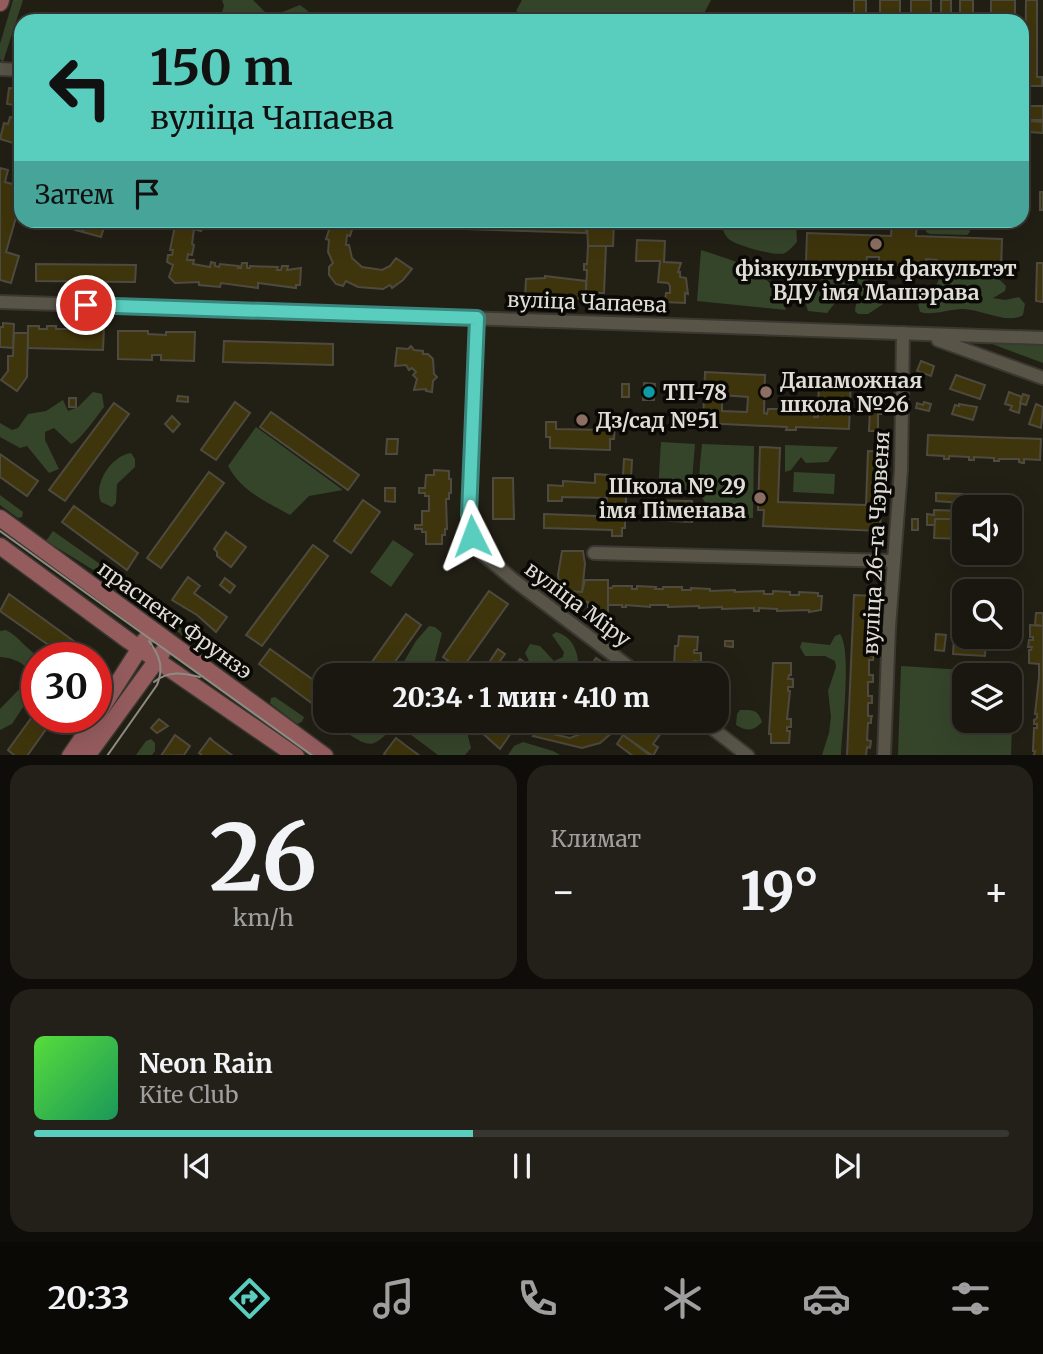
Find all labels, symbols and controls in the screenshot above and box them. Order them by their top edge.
text: 150 m [150,37,293,98]
icon: left [35,42,126,133]
text: вуліца Чапаева [150,98,394,138]
icon: arrive [128,175,166,213]
text: Затем [35,178,114,211]
marker: фізкультурны факультэт ВДУ імя Машэрава [868,236,884,252]
place label: фізкультурны факультэт ВДУ імя Машэрава [735,255,1017,306]
pin [56,275,116,335]
icon: arrive [67,286,105,324]
street label: вуліца Чапаева [507,286,667,318]
place label: Дапаможная школа №26 [780,367,923,418]
place label: ТП-78 [663,379,727,406]
marker: ТП-78 [641,384,657,400]
marker: Дапаможная школа №26 [758,384,774,400]
place label: Дз/сад №51 [596,407,719,434]
marker: Дз/сад №51 [574,412,590,428]
street label: вуліца 26-га Чэрвеня [857,430,895,656]
place label: Школа № 29 імя Піменава [599,473,746,524]
marker: Школа № 29 імя Піменава [752,490,768,506]
map controls [952,495,1022,733]
button: sound [952,495,1022,565]
position arrow [435,499,509,573]
street label: праспект Фрунзэ [93,555,257,685]
street label: вуліца Міру [520,555,637,653]
button: search [952,579,1022,649]
speed limit sign: 30 [21,642,112,733]
button: layers [952,663,1022,733]
text: 20:34 · 1 мин · 410 m [392,681,650,714]
text: 26 [209,800,317,915]
text: Климат [551,824,641,853]
text: 19° [740,859,819,924]
text: − [551,868,576,915]
text: + [984,868,1009,915]
text: km/h [233,903,294,932]
text: Neon Rain [139,1047,273,1080]
text: Kite Club [139,1080,238,1109]
icon: previous [178,1147,216,1185]
icon: pause [503,1147,541,1185]
icon: next [828,1147,866,1185]
icon: directions [225,1274,274,1323]
icon: music [369,1274,418,1323]
icon: phone [513,1274,562,1323]
icon: climate [658,1274,707,1323]
icon: car [802,1274,851,1323]
icon: filters [946,1274,995,1323]
text: 20:33 [48,1278,130,1318]

